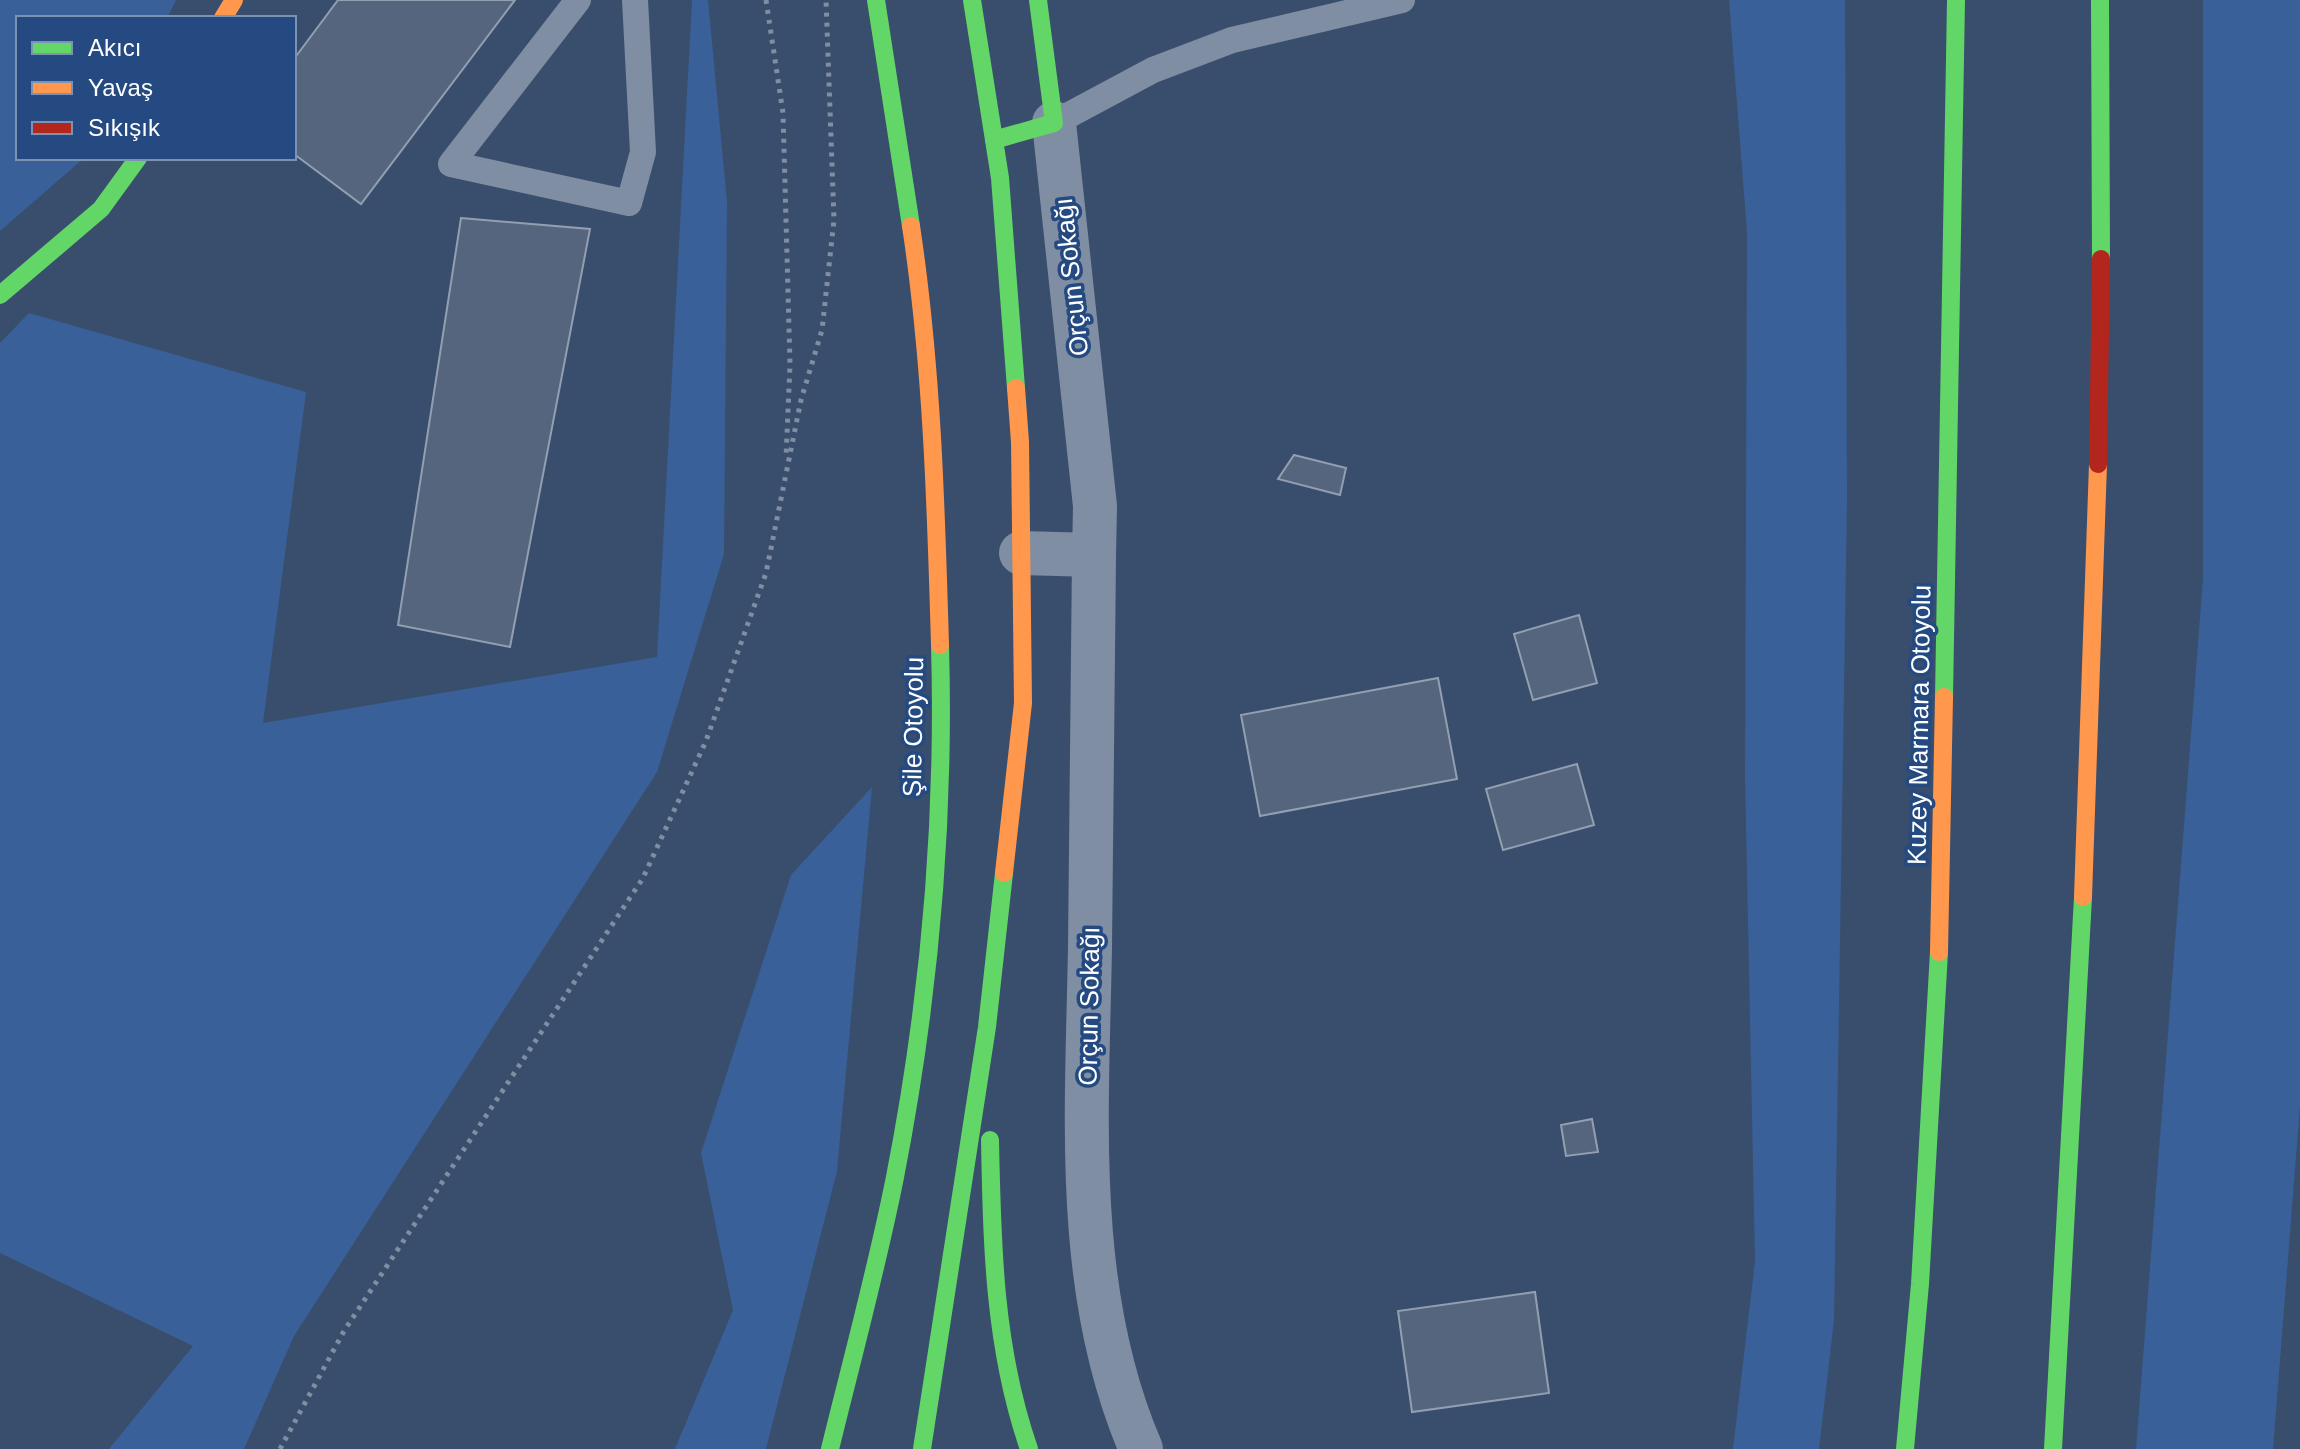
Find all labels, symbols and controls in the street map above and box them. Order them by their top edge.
legend [16,16,296,160]
text: Akıcı [88,34,141,61]
text: Yavaş [88,74,153,101]
text: Sıkışık [88,114,161,141]
street label: Orçun Sokağı [1048,196,1094,358]
street label: Kuzey Marmara Otoyolu [1902,585,1936,865]
street label: Şile Otoyolu [897,657,929,797]
street label: Orçun Sokağı [1073,926,1105,1086]

